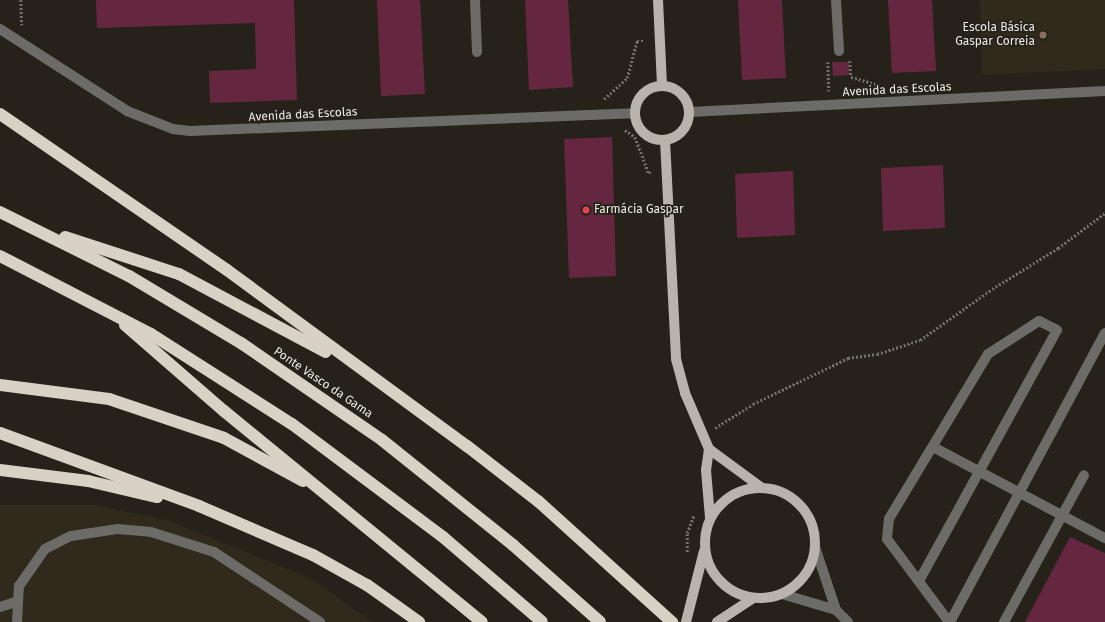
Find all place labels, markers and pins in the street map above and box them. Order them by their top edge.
place label: Escola Básica Gaspar Correia [955,21,1035,49]
marker: Escola Básica Gaspar Correia [1038,30,1048,40]
place label: Farmácia Gaspar [594,203,684,217]
marker: Farmácia Gaspar [581,205,591,215]

